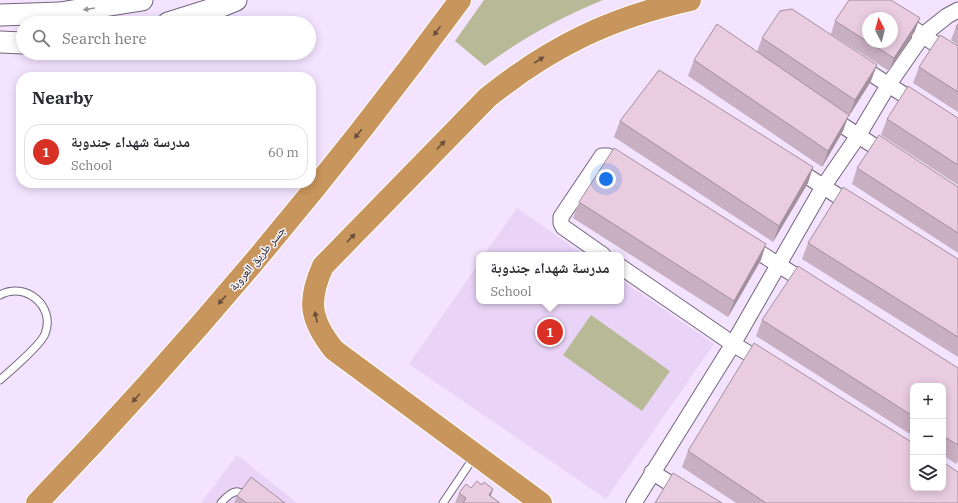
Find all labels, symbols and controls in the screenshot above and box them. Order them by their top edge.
one-way arrow [83,6,96,12]
north arrow [862,12,898,48]
search box [16,16,316,60]
one-way arrow [433,26,441,37]
icon: search [30,27,52,49]
text: Search here [62,29,147,48]
one-way arrow [534,56,544,64]
text: Nearby [32,87,93,109]
one-way arrow [353,129,362,140]
text: مدرسة شهداء جندوبة [71,132,190,151]
one-way arrow [436,140,446,150]
text: 1 [42,144,50,161]
text: 60 m [268,144,299,161]
text: School [71,157,112,174]
your location [596,169,616,189]
street label: جسر طريق العروبة [225,222,289,294]
one-way arrow [346,233,355,243]
popup [476,252,624,304]
text: مدرسة شهداء جندوبة [490,258,610,277]
text: School [490,283,532,300]
one-way arrow [217,295,227,305]
one-way arrow [312,310,318,323]
pin: 1 [537,317,563,347]
map controls [910,383,946,491]
button: + [910,383,946,419]
one-way arrow [132,393,141,403]
button: − [910,419,946,455]
button: layers [910,455,946,491]

